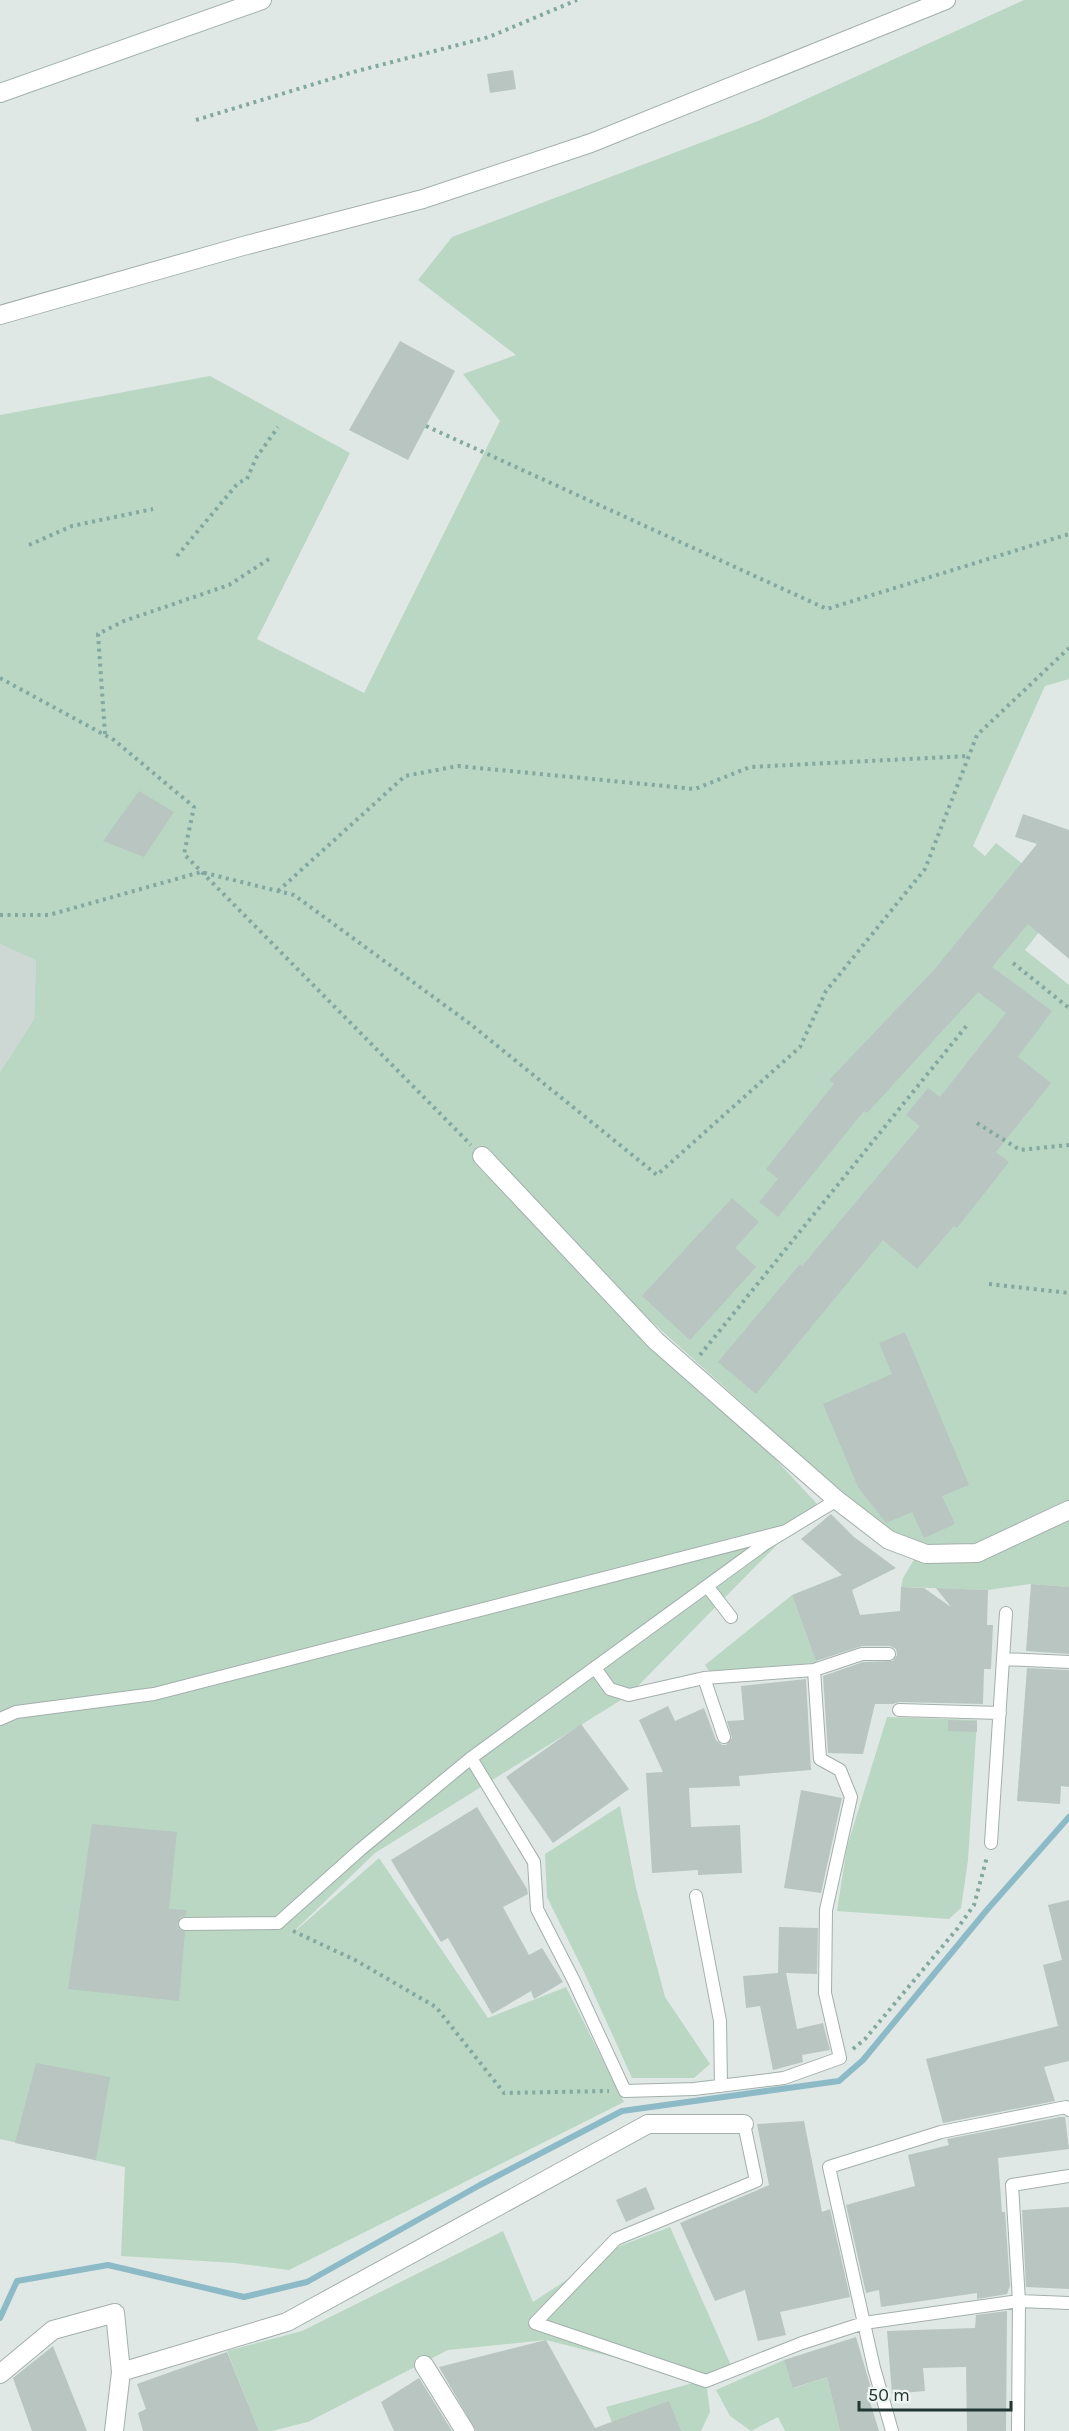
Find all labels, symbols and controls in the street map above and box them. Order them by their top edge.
scale bar [859,2374,1010,2412]
text: 50 m [868,2384,910,2406]

